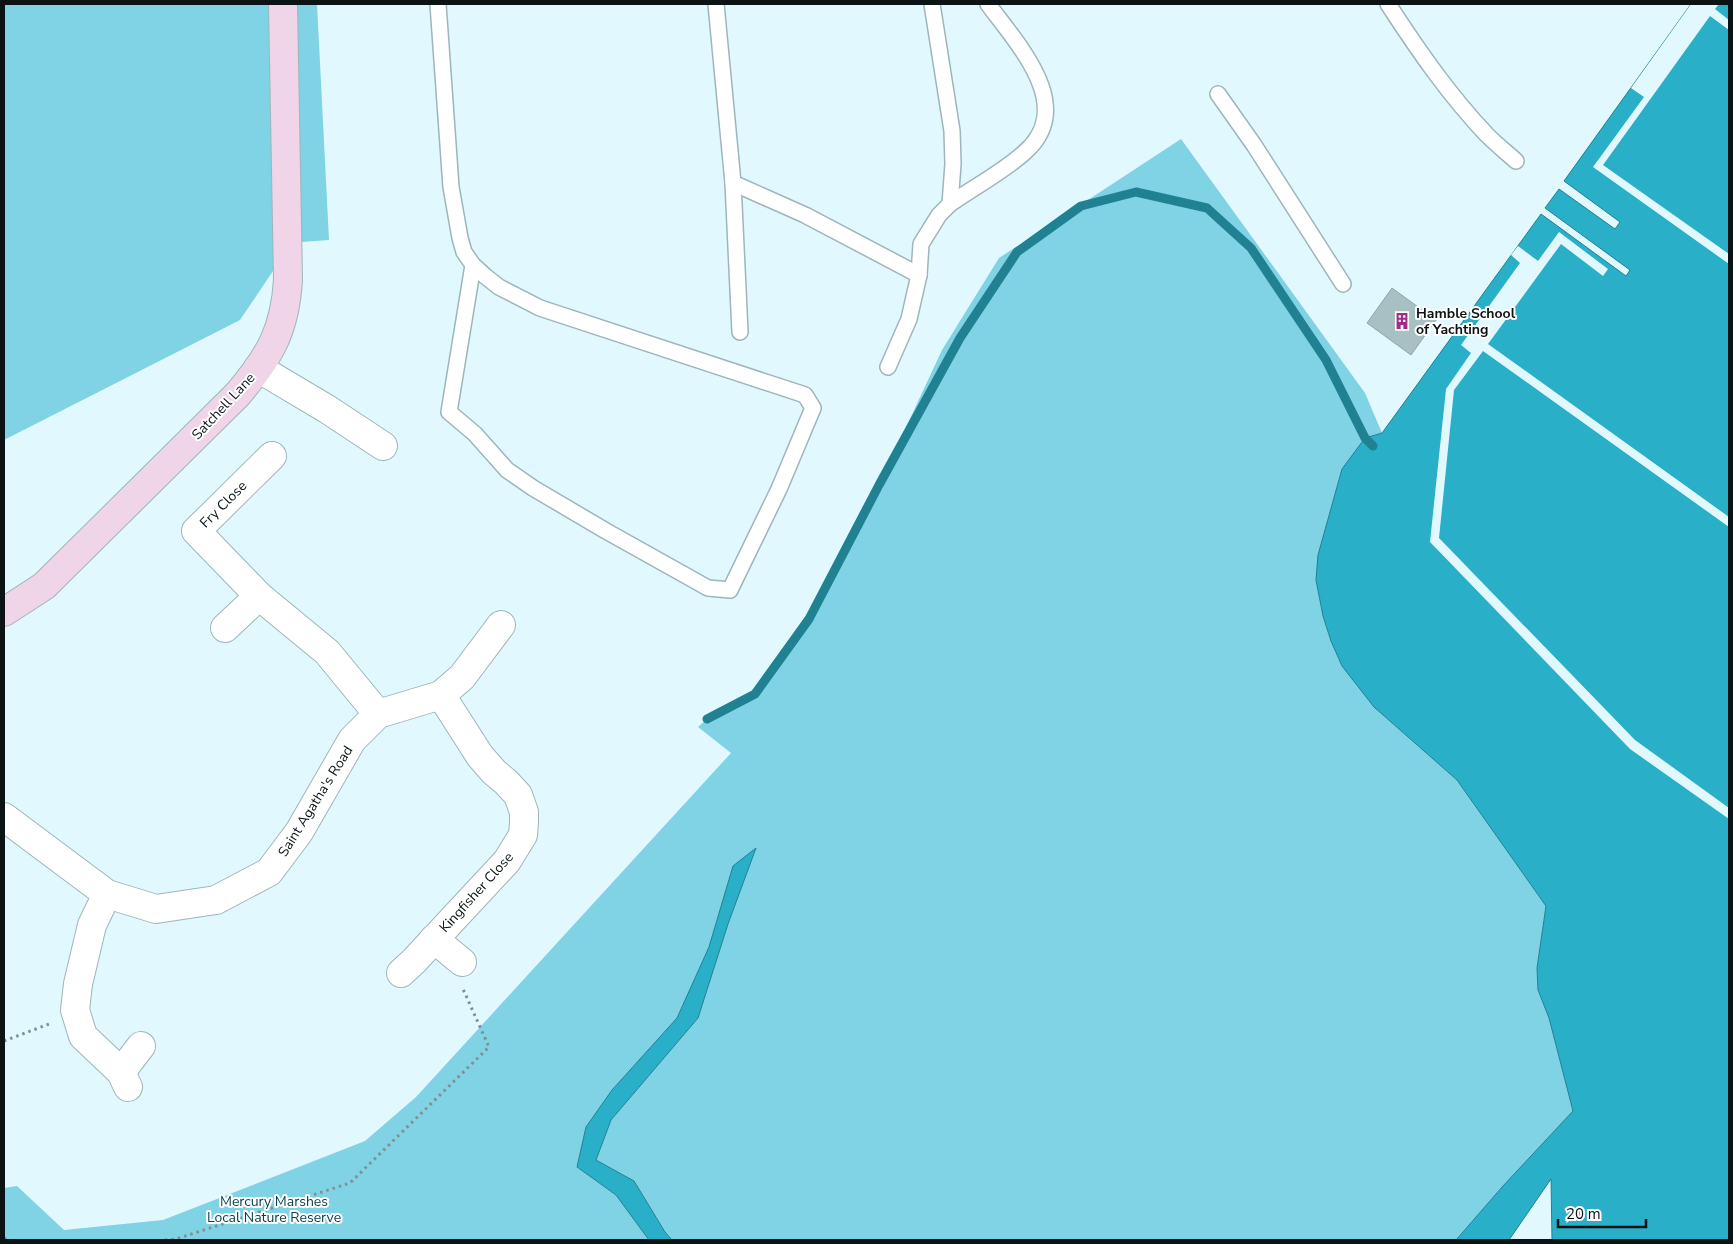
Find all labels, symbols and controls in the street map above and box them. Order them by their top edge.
place label: Hamble School of Yachting [1416,304,1516,339]
building icon: Hamble School of Yachting [1392,311,1412,331]
street label: Satchell Lane [187,369,259,444]
street label: Fry Close [196,477,251,532]
street label: Saint Agatha's Road [274,742,357,860]
street label: Kingfisher Close [435,848,518,937]
park label: Mercury Marshes Local Nature Reserve [207,1192,341,1227]
scale bar [1558,1196,1646,1228]
text: 20 m [1566,1204,1601,1224]

